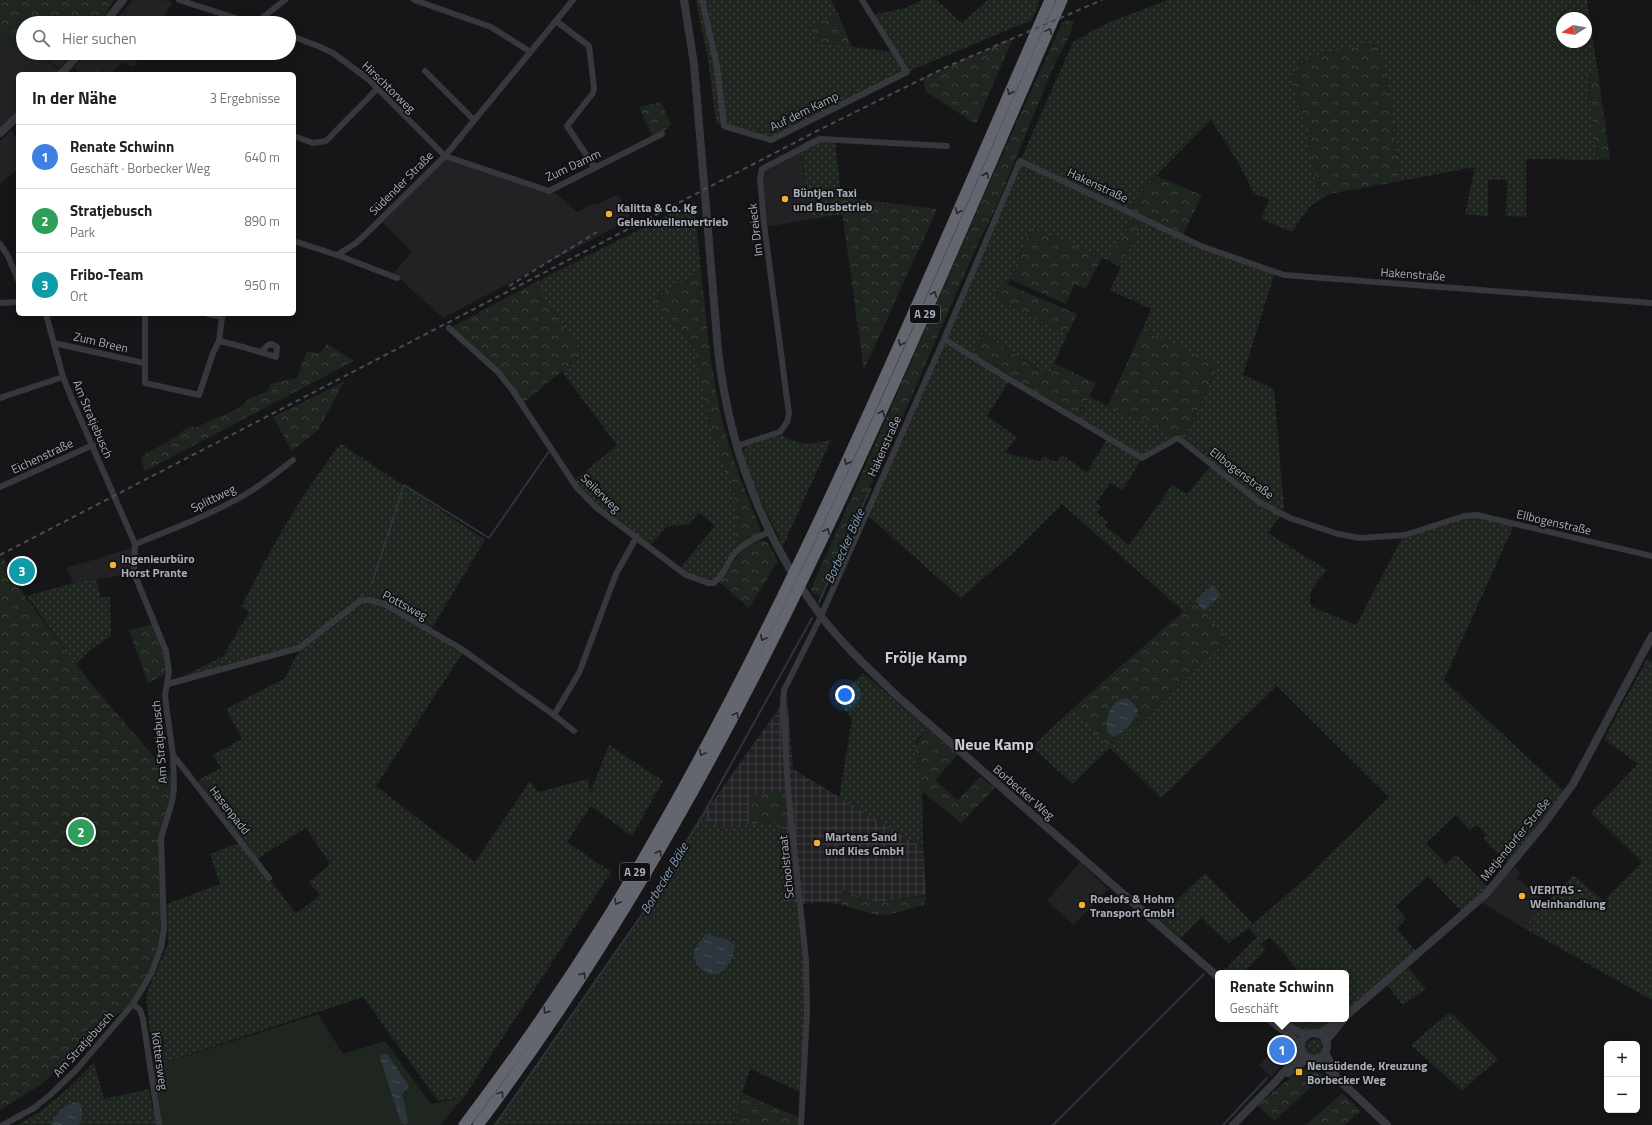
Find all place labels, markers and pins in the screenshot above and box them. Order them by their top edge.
place label: Büntjen Taxi und Busbetrieb [793,183,873,216]
marker: Büntjen Taxi und Busbetrieb [780,194,790,204]
place label: Kalitta & Co. Kg Gelenkwellenvertrieb [617,198,729,231]
marker: Kalitta & Co. Kg Gelenkwellenvertrieb [604,209,614,219]
place label: Ingenieurbüro Horst Prante [121,549,195,582]
pin: 3 [9,556,35,586]
marker: Ingenieurbüro Horst Prante [108,560,118,570]
pin: 2 [68,817,94,847]
place label: Martens Sand und Kies GmbH [825,827,904,860]
marker: Martens Sand und Kies GmbH [812,838,822,848]
place label: VERITAS - Weinhandlung [1530,880,1606,913]
place label: Roelofs & Hohm Transport GmbH [1090,889,1175,922]
marker: VERITAS - Weinhandlung [1517,891,1527,901]
marker: Roelofs & Hohm Transport GmbH [1077,900,1087,910]
pin: 1 [1269,1035,1295,1065]
place label: Neusüdende, Kreuzung Borbecker Weg [1307,1056,1428,1089]
marker: Neusüdende, Kreuzung Borbecker Weg [1294,1067,1304,1077]

